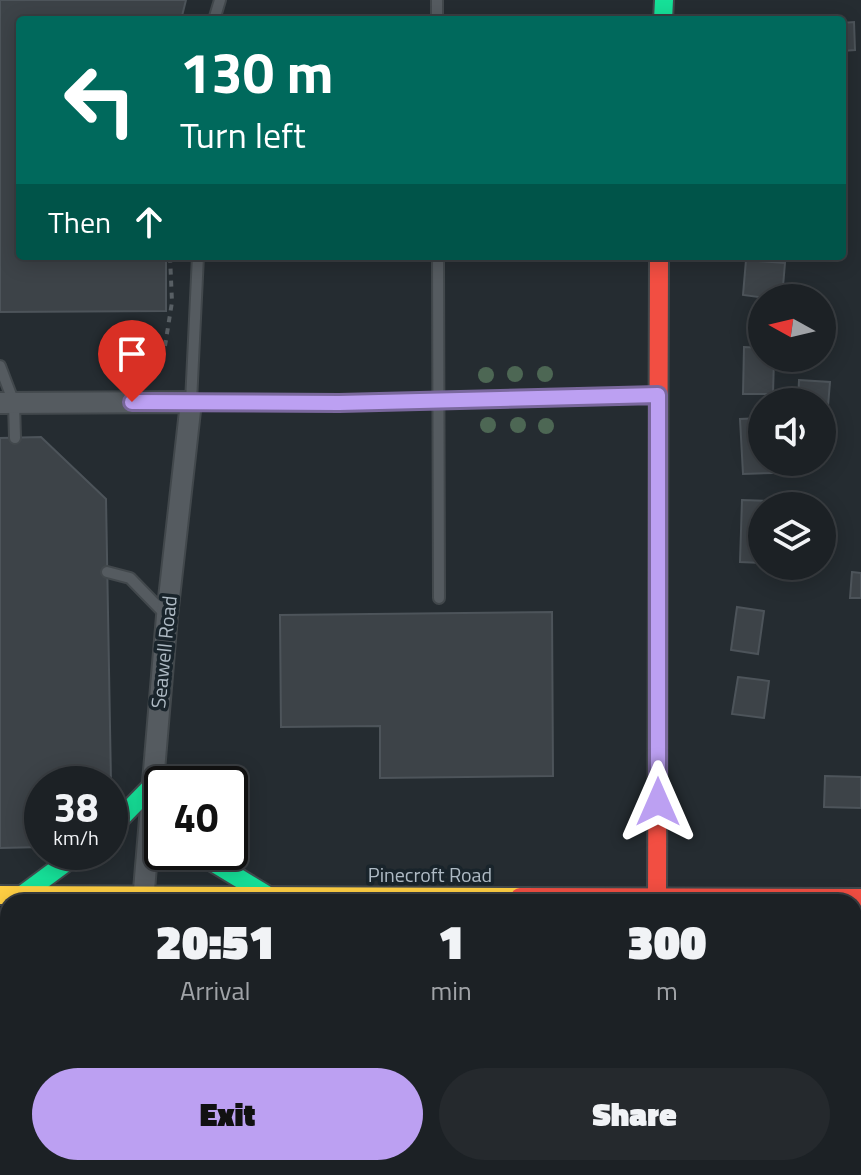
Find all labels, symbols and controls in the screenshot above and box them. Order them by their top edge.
text: 130 m [180,30,333,115]
icon: left [48,48,152,152]
text: Turn left [180,107,306,162]
text: Then [48,199,111,245]
icon: ahead [127,200,171,244]
north arrow [748,284,836,372]
map controls [748,284,836,580]
pin [98,320,166,402]
icon: arrive [110,332,154,376]
button: sound [748,388,836,476]
button: layers [748,492,836,580]
street label: Seawell Road [142,594,185,710]
position arrow [616,760,700,844]
speed limit sign: 40 [144,766,248,870]
text: 38 [54,777,98,838]
text: km/h [53,822,99,853]
street label: Pinecroft Road [368,859,492,890]
text: 20:51 [155,905,275,978]
text: 1 [438,905,464,978]
text: 300 [627,905,707,978]
text: Arrival [180,971,250,1010]
text: min [430,971,472,1010]
text: m [656,971,678,1010]
button: Exit [32,1068,423,1160]
button: Share [439,1068,830,1160]

